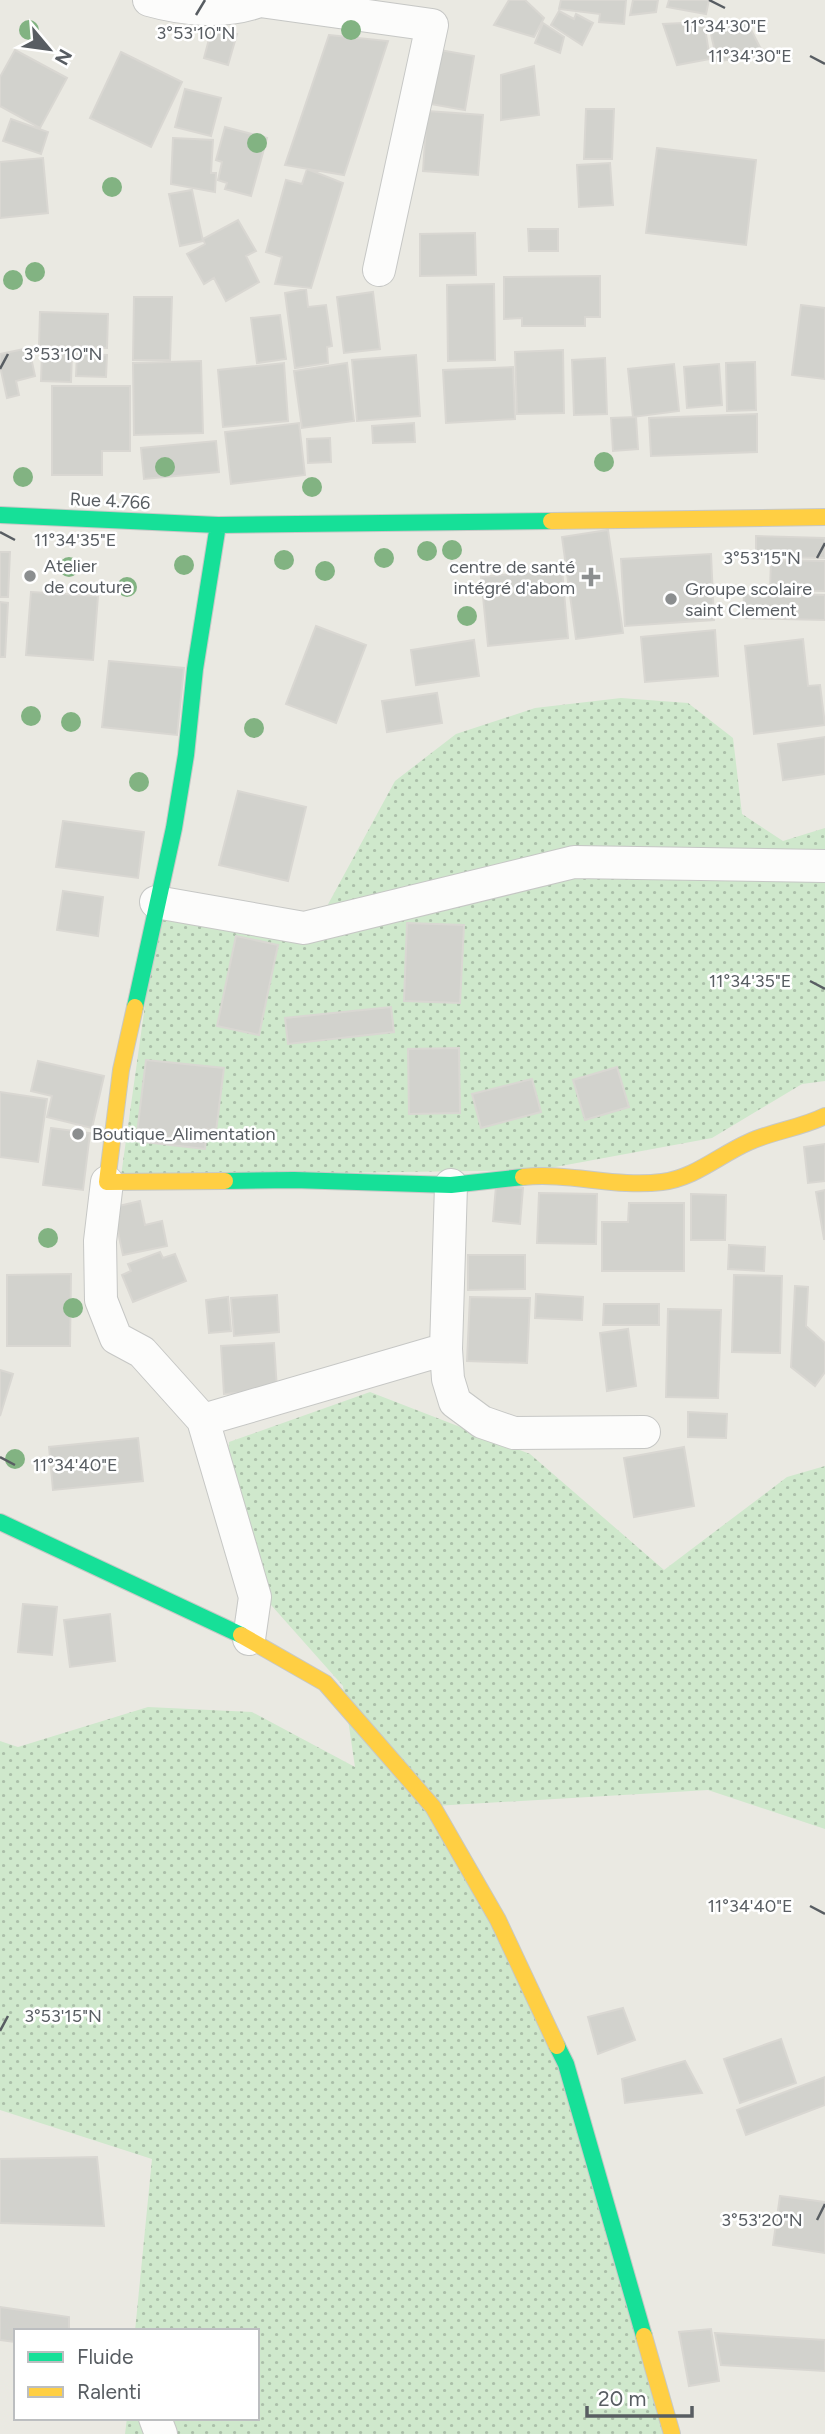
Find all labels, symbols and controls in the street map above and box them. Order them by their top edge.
north arrow [14,14,84,84]
text: 11°34'30"E [683,15,767,37]
text: 3°53'10"N [157,22,235,44]
text: N [50,45,77,69]
text: 11°34'30"E [708,45,792,67]
text: 3°53'10"N [24,343,102,365]
street label: Rue 4.766 [69,488,151,514]
text: 11°34'35"E [34,529,116,551]
text: 3°53'15"N [723,547,801,569]
place label: Atelier de couture [44,555,132,598]
place label: centre de santé intégré d'abom [449,556,575,599]
marker: centre de santé intégré d'abom [581,567,601,587]
marker: Atelier de couture [22,568,38,584]
place label: Groupe scolaire saint Clement [685,578,812,621]
marker: Groupe scolaire saint Clement [663,591,679,607]
text: 11°34'35"E [709,970,791,992]
place label: Boutique_Alimentation [92,1123,276,1145]
marker: Boutique_Alimentation [70,1126,86,1142]
text: 11°34'40"E [32,1454,118,1476]
text: 11°34'40"E [707,1895,793,1917]
text: 3°53'15"N [24,2005,102,2027]
text: 3°53'20"N [721,2209,803,2231]
legend [14,2329,259,2420]
text: Fluide [77,2344,133,2369]
scale bar [587,2374,692,2418]
text: Ralenti [77,2379,141,2404]
text: 20 m [598,2386,646,2411]

